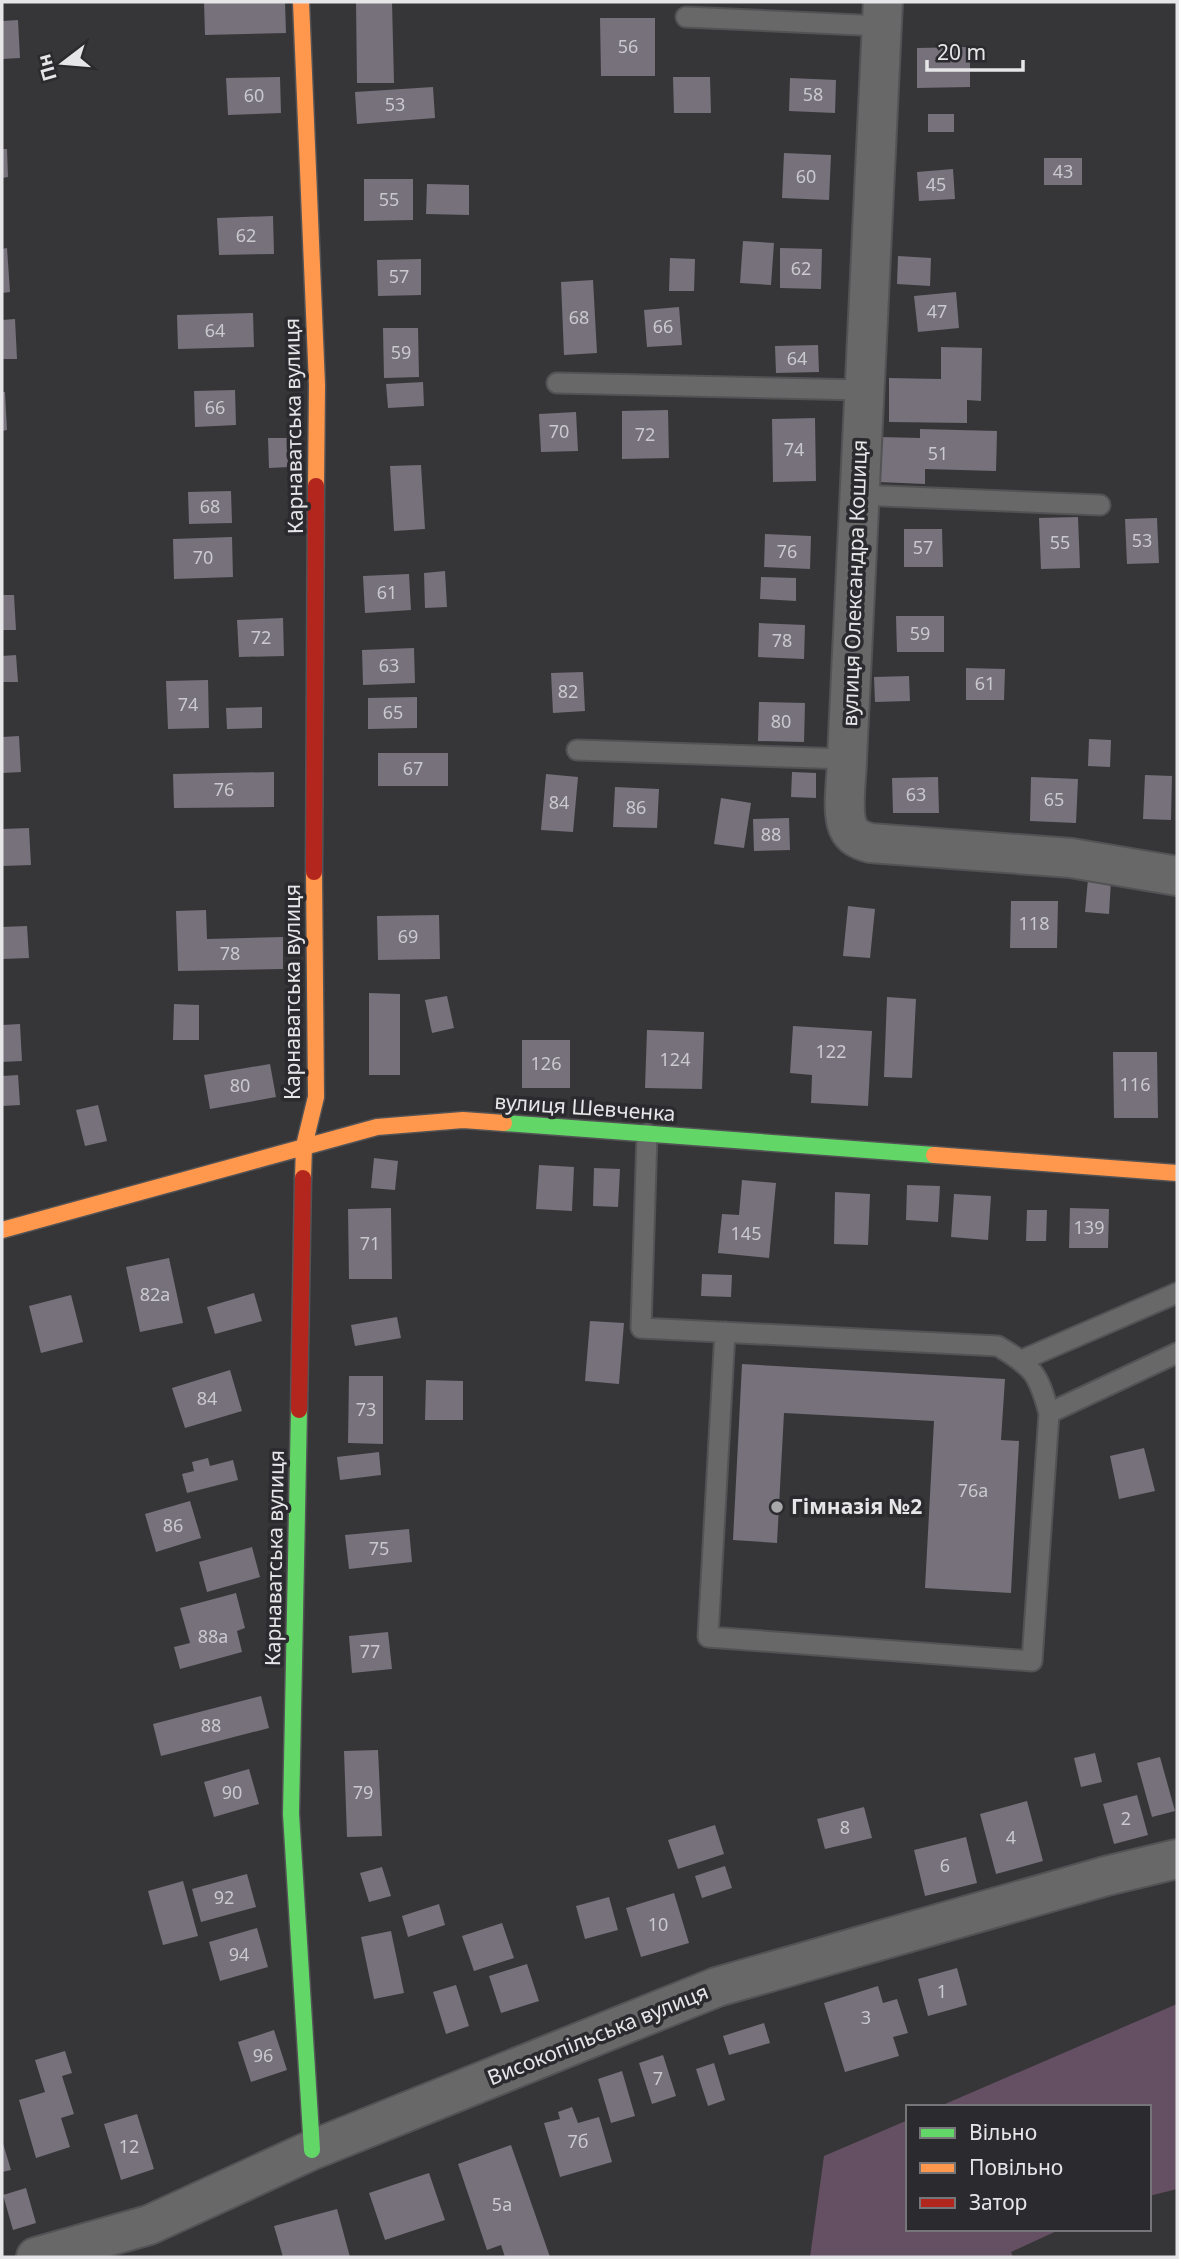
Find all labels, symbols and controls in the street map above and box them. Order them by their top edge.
north arrow [28,28,98,98]
scale bar [927,28,1023,72]
house number: 56 [618,34,638,58]
text: 20 m [937,38,986,66]
text: Пн [30,51,63,84]
house number: 58 [803,82,823,106]
house number: 60 [244,83,264,107]
house number: 53 [385,92,405,116]
house number: 43 [1053,159,1073,183]
house number: 60 [796,164,816,188]
house number: 45 [926,172,946,196]
house number: 55 [379,187,399,211]
house number: 62 [236,223,256,247]
house number: 62 [791,256,811,280]
house number: 57 [389,264,409,288]
house number: 47 [927,299,947,323]
house number: 68 [569,305,589,329]
house number: 66 [653,314,673,338]
house number: 64 [205,318,225,342]
street label: Карнаватська вулиця [277,318,309,534]
house number: 59 [391,340,411,364]
house number: 64 [787,346,807,370]
house number: 66 [205,395,225,419]
house number: 70 [549,419,569,443]
house number: 72 [635,422,655,446]
house number: 74 [784,437,804,461]
street label: вулиця Олександра Кошиця [835,439,873,727]
house number: 51 [928,441,948,465]
house number: 68 [200,494,220,518]
house number: 53 [1132,528,1152,552]
house number: 55 [1050,530,1070,554]
house number: 57 [913,535,933,559]
house number: 76 [777,539,797,563]
house number: 70 [193,545,213,569]
house number: 61 [377,580,397,604]
house number: 59 [910,621,930,645]
house number: 72 [251,625,271,649]
house number: 78 [772,628,792,652]
house number: 63 [379,653,399,677]
house number: 61 [975,671,995,695]
house number: 82 [558,679,578,703]
house number: 74 [178,692,198,716]
house number: 65 [383,700,403,724]
house number: 80 [771,709,791,733]
house number: 67 [403,756,423,780]
house number: 76 [214,777,234,801]
house number: 63 [906,782,926,806]
house number: 65 [1044,787,1064,811]
house number: 84 [549,790,569,814]
house number: 86 [626,795,646,819]
house number: 88 [761,822,781,846]
street label: Карнаватська вулиця [278,884,306,1100]
house number: 118 [1019,911,1049,935]
house number: 69 [398,924,418,948]
house number: 78 [220,941,240,965]
house number: 122 [816,1039,846,1063]
house number: 124 [660,1047,690,1071]
house number: 126 [531,1051,561,1075]
house number: 116 [1120,1072,1150,1096]
house number: 80 [230,1073,250,1097]
street label: вулиця Шевченка [494,1087,677,1127]
house number: 139 [1074,1215,1104,1239]
house number: 145 [731,1221,761,1245]
house number: 71 [360,1231,380,1255]
house number: 82а [140,1282,170,1306]
house number: 84 [197,1386,217,1410]
house number: 73 [356,1397,376,1421]
street label: Карнаватська вулиця [258,1450,290,1666]
house number: 76а [958,1478,988,1502]
place label: Гімназія №2 [791,1492,922,1520]
marker: Гімназія №2 [769,1499,785,1515]
house number: 86 [163,1513,183,1537]
house number: 75 [369,1536,389,1560]
house number: 88а [198,1624,228,1648]
house number: 77 [360,1639,380,1663]
house number: 88 [201,1713,221,1737]
house number: 90 [222,1780,242,1804]
house number: 79 [353,1780,373,1804]
house number: 2 [1121,1806,1131,1830]
house number: 8 [840,1815,850,1839]
house number: 4 [1006,1825,1016,1849]
house number: 6 [940,1853,950,1877]
house number: 92 [214,1885,234,1909]
house number: 10 [648,1912,668,1936]
house number: 94 [229,1942,249,1966]
street label: Високопільська вулиця [483,1977,712,2091]
house number: 1 [937,1979,947,2003]
house number: 3 [861,2005,871,2029]
house number: 96 [253,2043,273,2067]
house number: 7 [653,2066,663,2090]
legend [906,2105,1151,2231]
text: Вільно [969,2118,1037,2146]
house number: 7б [567,2129,589,2153]
house number: 12 [119,2134,139,2158]
text: Повільно [969,2153,1063,2181]
text: Затор [969,2188,1027,2216]
house number: 5а [492,2192,512,2216]

